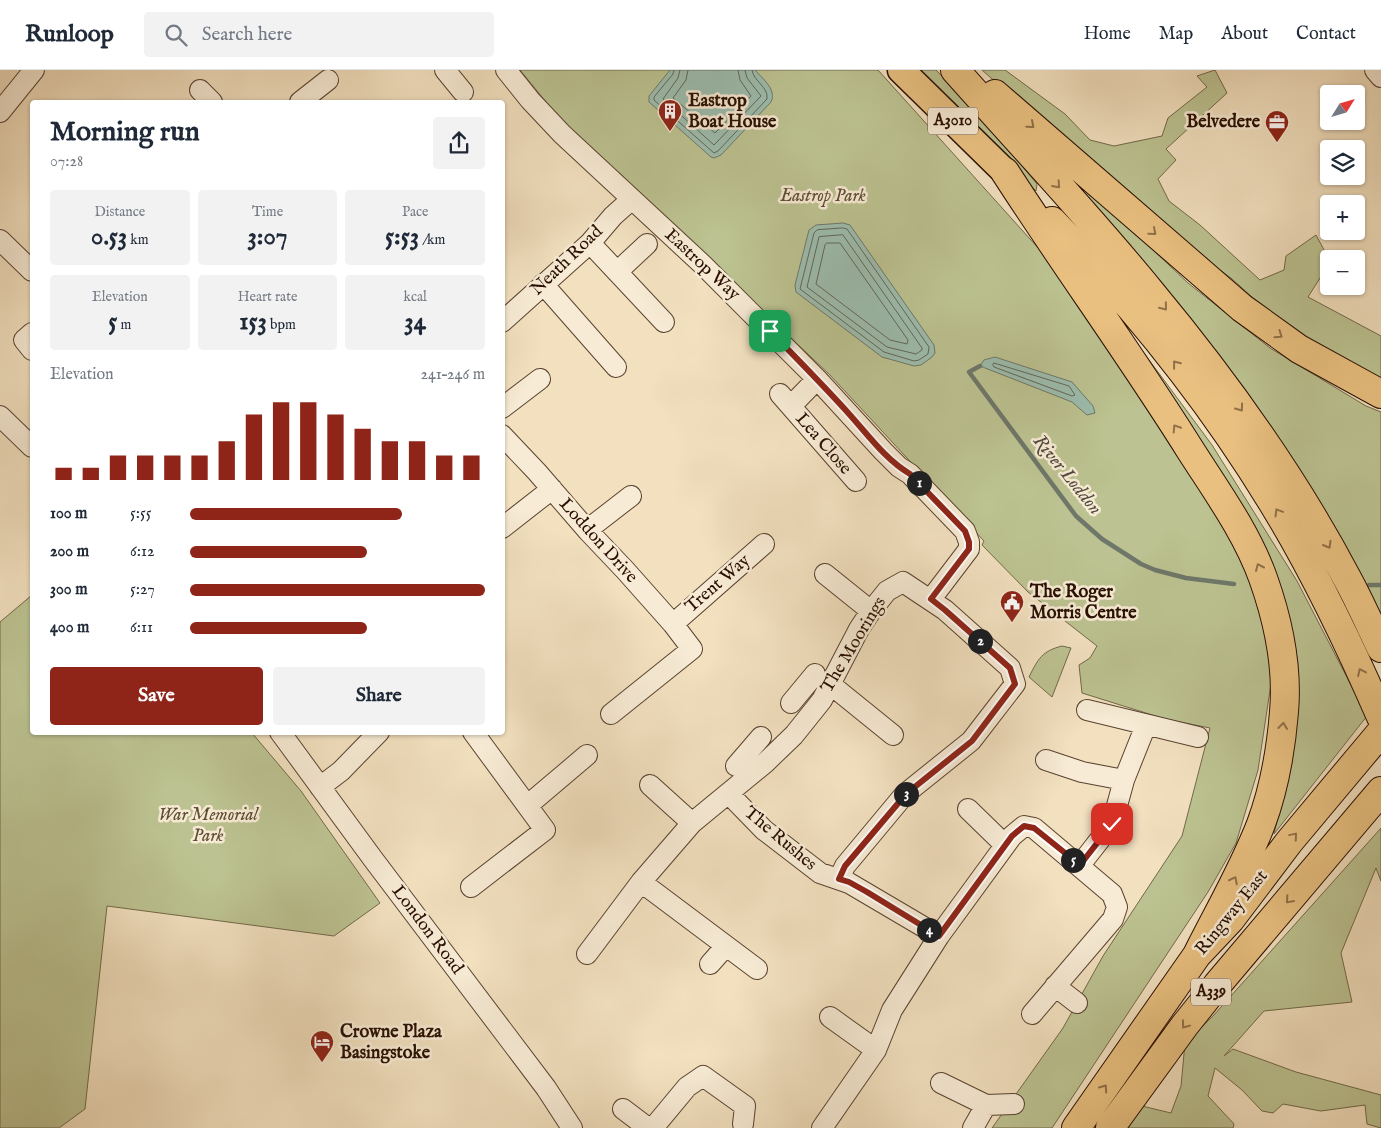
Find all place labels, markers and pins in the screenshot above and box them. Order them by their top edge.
place label: Eastrop Boat House [688,90,777,134]
building icon: Eastrop Boat House [657,98,683,132]
office icon: Belvedere [1264,109,1290,143]
place label: Belvedere [1186,111,1261,134]
pin [749,310,791,352]
pin: 1 [906,470,932,496]
place label: The Roger Morris Centre [1029,581,1137,625]
public building icon: The Roger Morris Centre [999,589,1025,623]
pin: 2 [968,628,992,654]
pin: 3 [894,782,918,806]
pin [1091,803,1133,845]
pin: 5 [1060,848,1086,872]
pin: 4 [916,918,942,942]
place label: Crowne Plaza Basingstoke [340,1021,443,1065]
hotel icon: Crowne Plaza Basingstoke [309,1029,335,1063]

